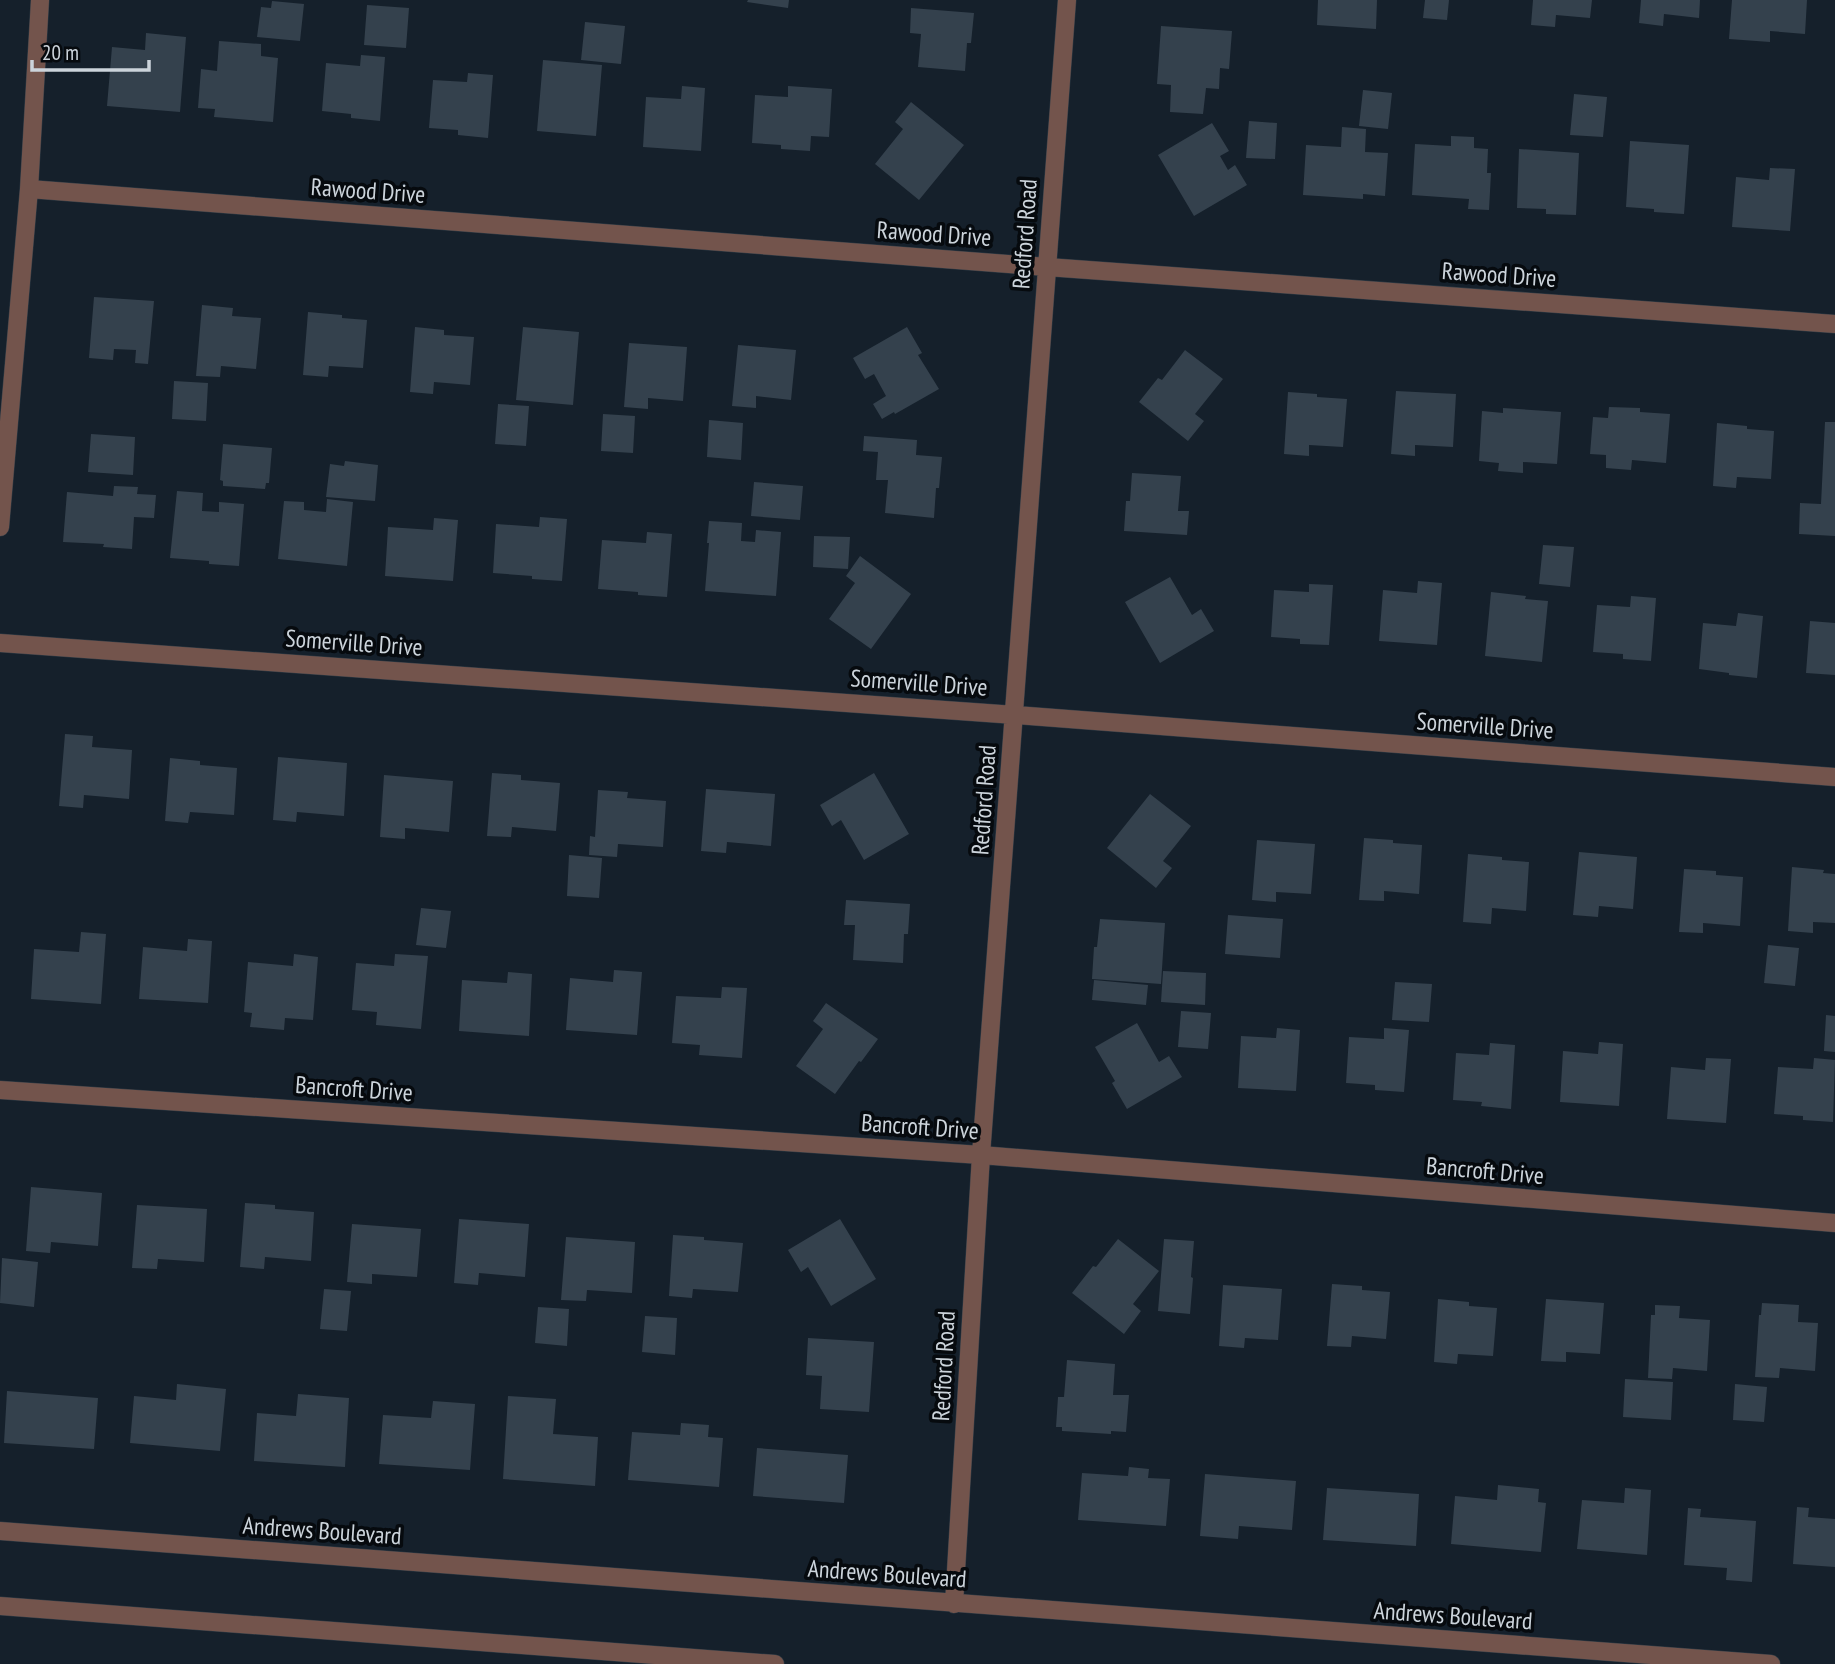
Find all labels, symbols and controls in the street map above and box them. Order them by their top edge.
scale bar [32,28,149,72]
text: 20 m [42,39,79,66]
street label: Rawood Drive [310,171,426,210]
street label: Redford Road [1005,178,1044,290]
street label: Rawood Drive [876,214,992,253]
street label: Rawood Drive [1441,255,1557,294]
street label: Somerville Drive [285,622,423,663]
street label: Somerville Drive [850,662,988,703]
street label: Somerville Drive [1416,705,1554,746]
street label: Redford Road [964,744,1003,856]
street label: Bancroft Drive [294,1069,414,1108]
street label: Bancroft Drive [860,1107,980,1146]
street label: Bancroft Drive [1425,1150,1545,1191]
street label: Redford Road [925,1310,962,1422]
street label: Andrews Boulevard [242,1509,402,1552]
street label: Andrews Boulevard [807,1552,967,1595]
street label: Andrews Boulevard [1373,1594,1533,1637]

